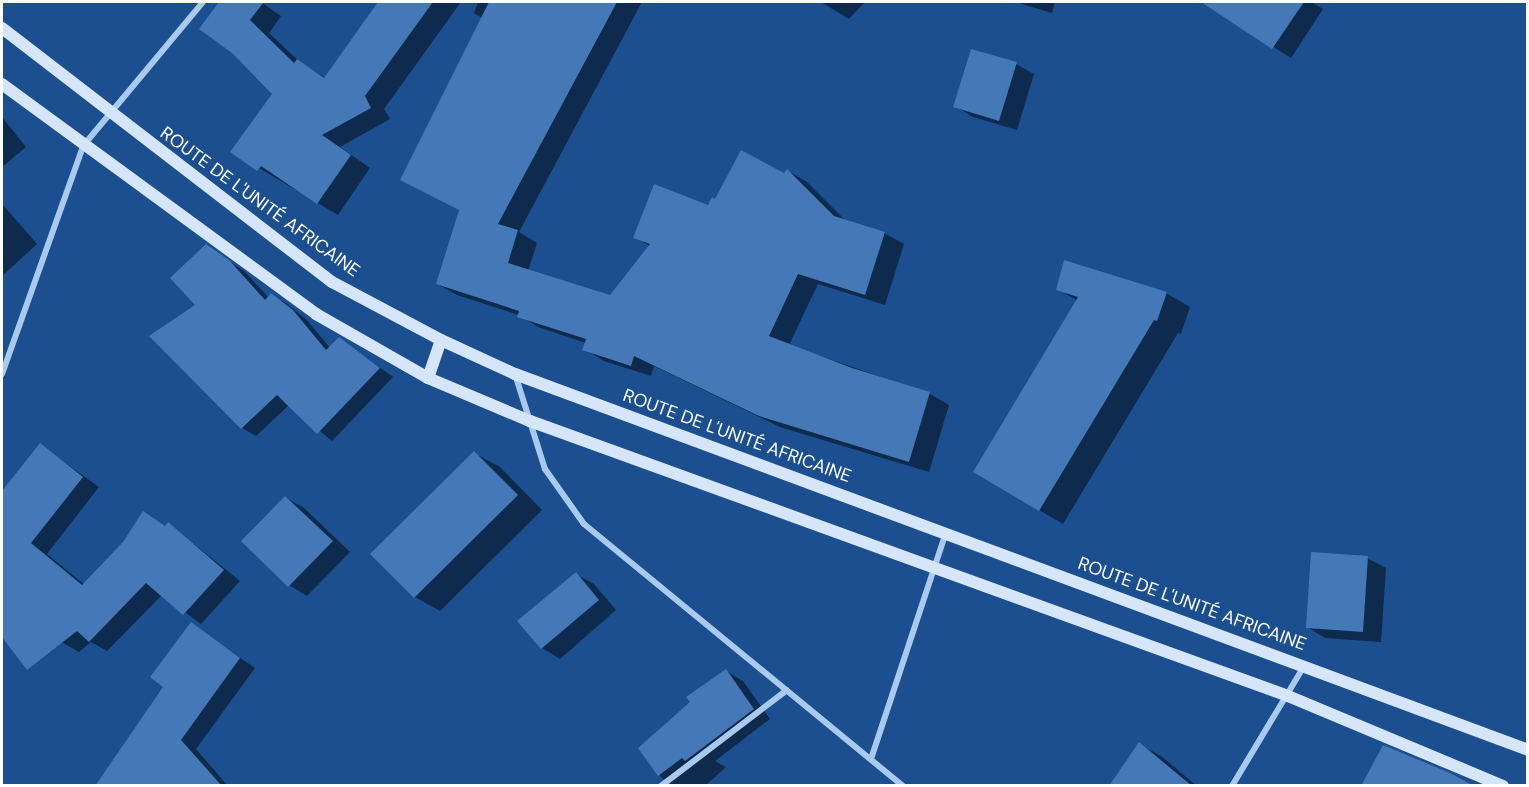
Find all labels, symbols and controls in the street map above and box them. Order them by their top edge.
street label: ROUTE DE L'UNITÉ AFRICAINE [156,122,364,282]
street label: ROUTE DE L'UNITÉ AFRICAINE [620,385,854,487]
street label: ROUTE DE L'UNITÉ AFRICAINE [1075,553,1309,655]

